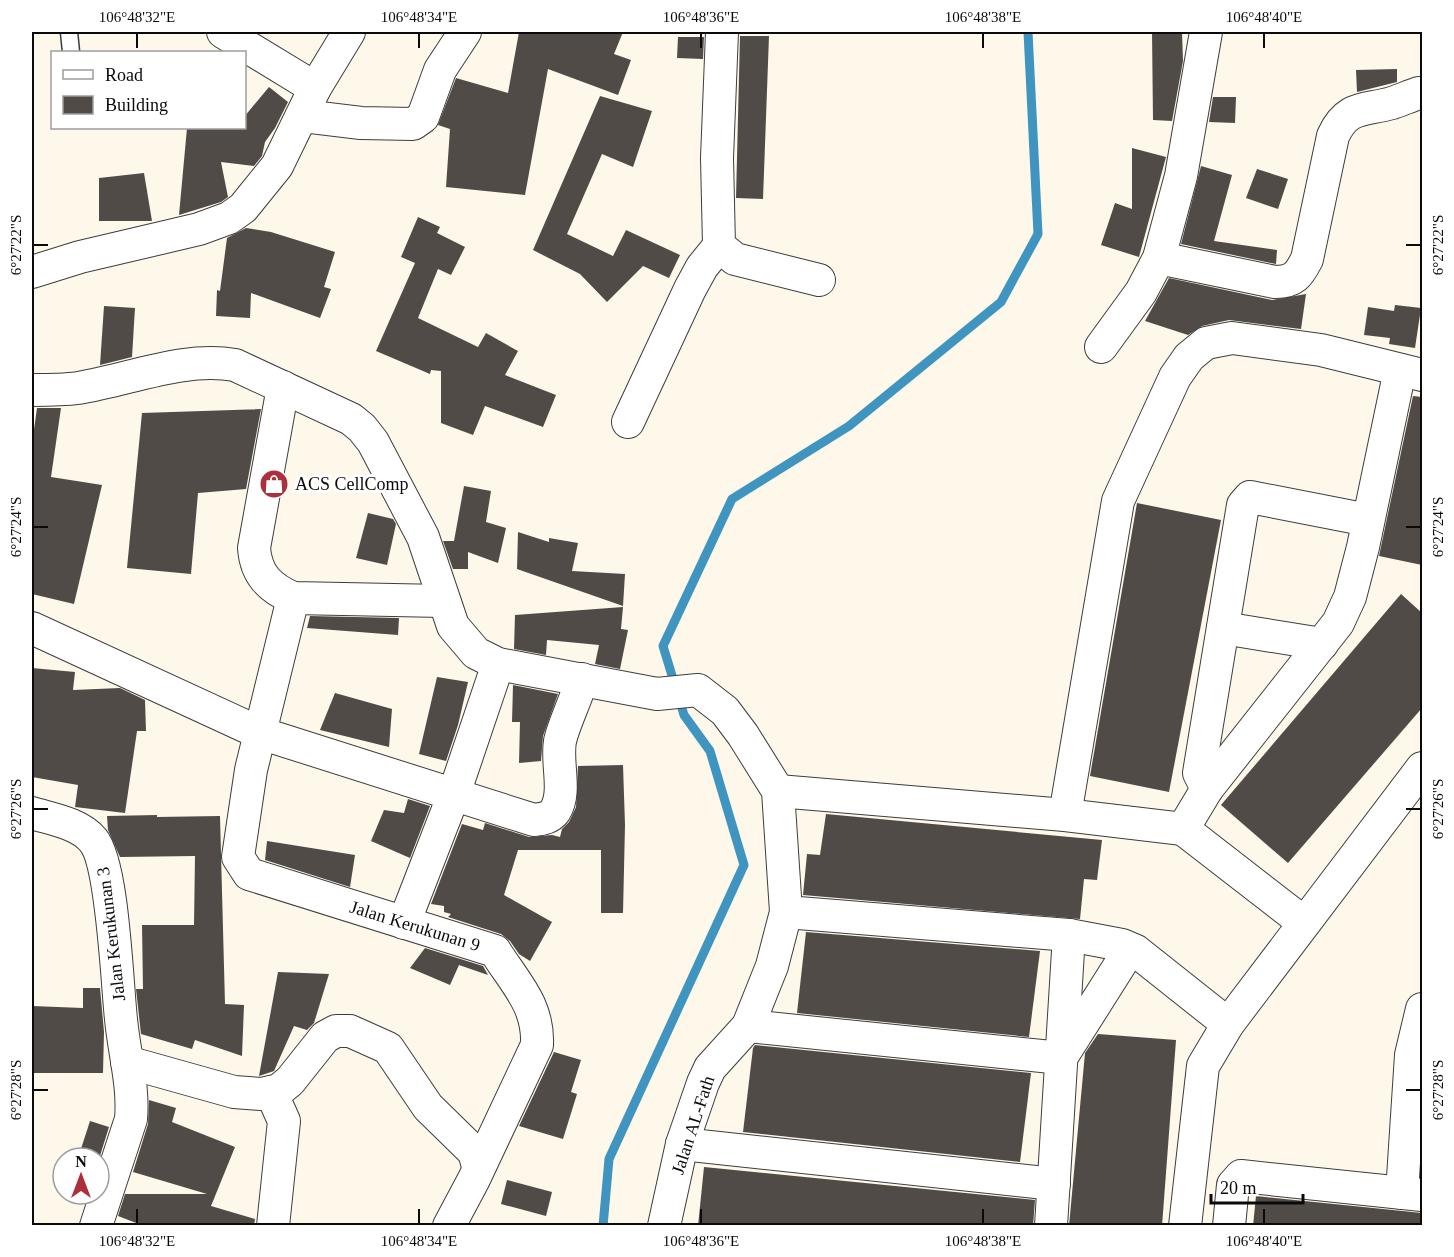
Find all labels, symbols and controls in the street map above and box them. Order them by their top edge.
text: 106°48'32"E [99,9,175,25]
text: 106°48'34"E [381,9,457,25]
text: 106°48'36"E [663,9,739,25]
text: 106°48'38"E [945,9,1021,25]
text: 106°48'40"E [1226,9,1302,25]
legend [51,51,246,129]
text: Road [105,65,143,85]
text: Building [105,95,168,115]
text: 6°27'22"S [8,215,24,275]
text: 6°27'22"S [1430,215,1446,275]
shop icon: ACS CellComp [258,468,290,500]
place label: ACS CellComp [295,474,409,494]
text: 6°27'24"S [8,497,24,557]
text: 6°27'24"S [1430,497,1446,557]
text: 6°27'26"S [8,779,24,839]
text: 6°27'26"S [1430,779,1446,839]
street label: Jalan Kerukunan 3 [93,866,129,1002]
street label: Jalan Kerukunan 9 [348,897,482,955]
text: 6°27'28"S [8,1060,24,1120]
text: 6°27'28"S [1430,1060,1446,1120]
street label: Jalan AL-Fath [668,1073,718,1177]
north arrow [51,1146,111,1206]
text: N [75,1153,87,1170]
scale bar [1211,1167,1302,1205]
text: 20 m [1220,1178,1257,1198]
text: 106°48'32"E [99,1233,175,1249]
text: 106°48'34"E [381,1233,457,1249]
text: 106°48'36"E [663,1233,739,1249]
text: 106°48'38"E [945,1233,1021,1249]
text: 106°48'40"E [1226,1233,1302,1249]

